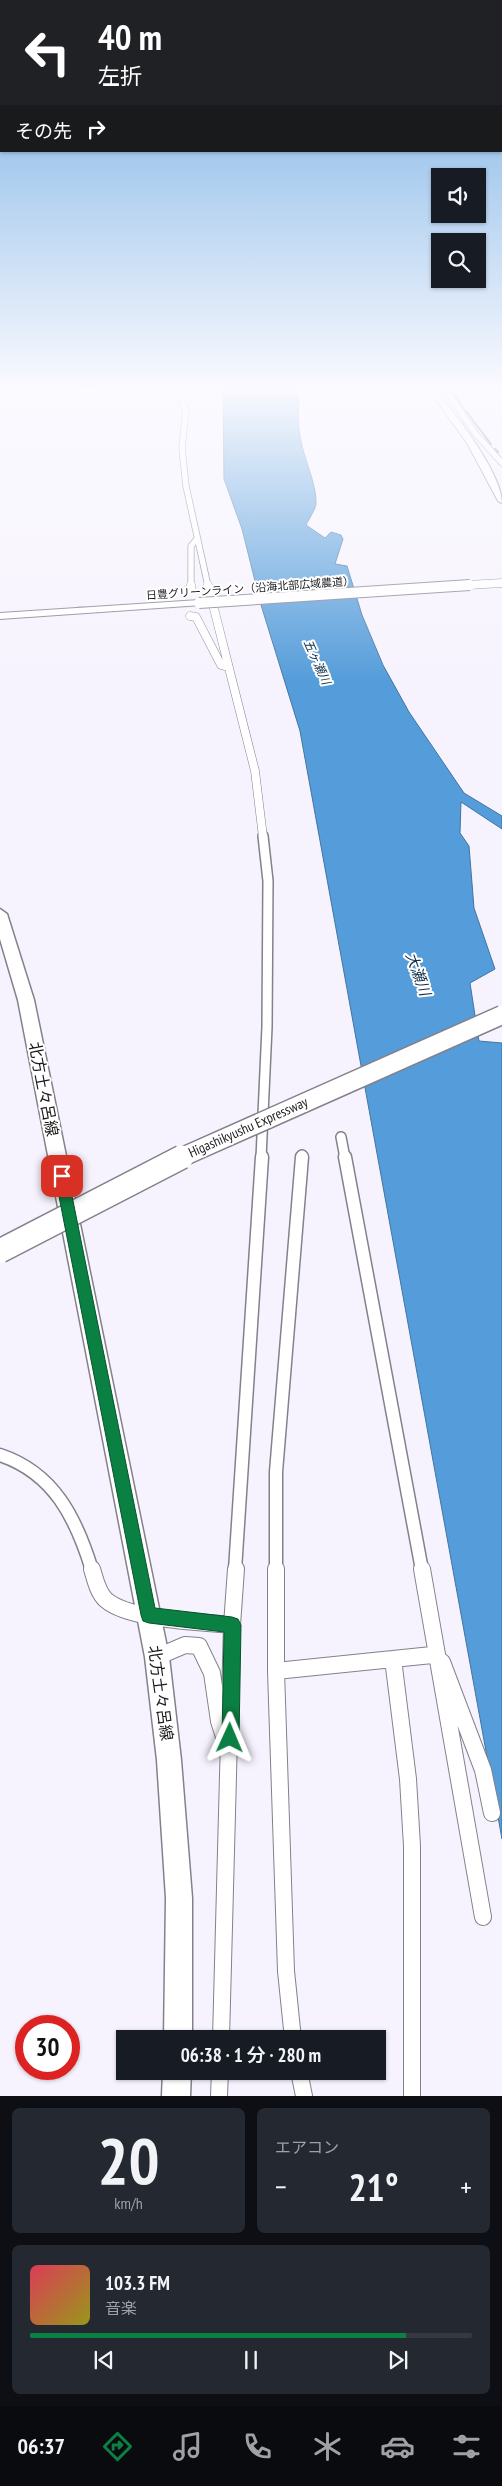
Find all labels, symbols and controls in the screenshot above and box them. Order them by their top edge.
text: 40 m [98,14,162,60]
icon: left [15,20,80,85]
text: 左折 [98,62,142,90]
icon: right [82,115,110,143]
text: その先 [15,119,72,143]
map controls [431,168,486,288]
button: sound [431,168,486,223]
button: search [431,233,486,288]
street label: 日豊グリーンライン（沿海北部広域農道） [146,574,354,602]
water label: 五ヶ瀬川 [301,637,335,689]
water label: 大瀬川 [402,949,436,1000]
street label: 北方土々呂線 [25,1040,63,1138]
street label: Higashikyushu Expressway [185,1092,311,1161]
pin [41,1155,83,1197]
icon: arrive [48,1162,76,1190]
street label: 北方土々呂線 [144,1644,178,1742]
position arrow [203,1711,255,1763]
speed limit sign: 30 [15,2015,80,2080]
text: 06:38 · 1 分 · 280 m [181,2043,321,2067]
text: 20 [97,2118,160,2202]
text: エアコン [275,2137,339,2157]
text: 21° [348,2162,399,2211]
text: − [275,2168,287,2205]
text: + [460,2168,472,2205]
text: km/h [114,2193,143,2213]
text: 103.3 FM [105,2271,170,2295]
text: 音楽 [105,2298,137,2318]
icon: previous [90,2346,118,2374]
icon: pause [237,2346,265,2374]
icon: next [384,2346,412,2374]
icon: directions [100,2429,135,2464]
icon: music [170,2429,205,2464]
icon: phone [240,2429,275,2464]
icon: climate [310,2429,345,2464]
icon: car [380,2429,415,2464]
icon: filters [449,2429,484,2464]
text: 06:37 [17,2432,65,2460]

